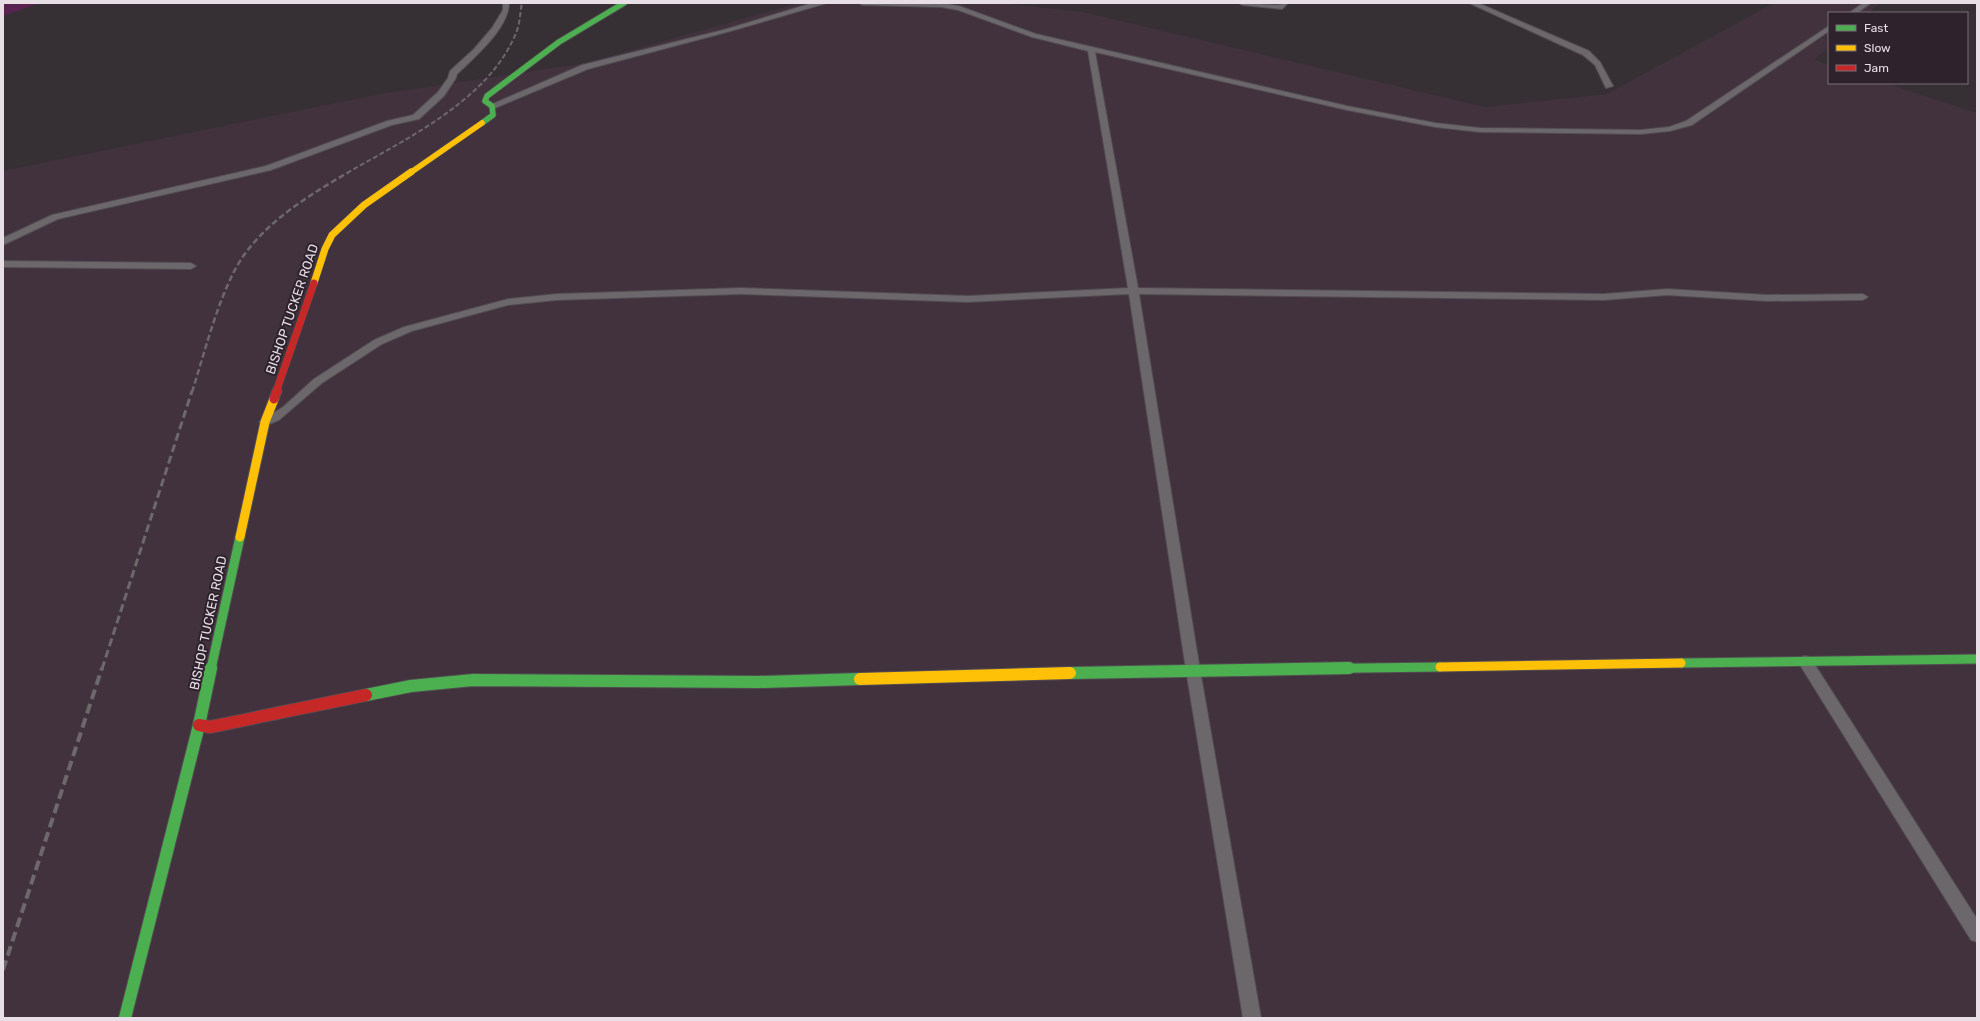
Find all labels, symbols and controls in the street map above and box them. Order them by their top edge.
legend [1828,12,1968,84]
text: Fast [1864,21,1888,35]
text: Slow [1864,41,1891,55]
text: Jam [1864,61,1889,75]
street label: BISHOP TUCKER ROAD [263,242,321,376]
street label: BISHOP TUCKER ROAD [186,554,230,691]

